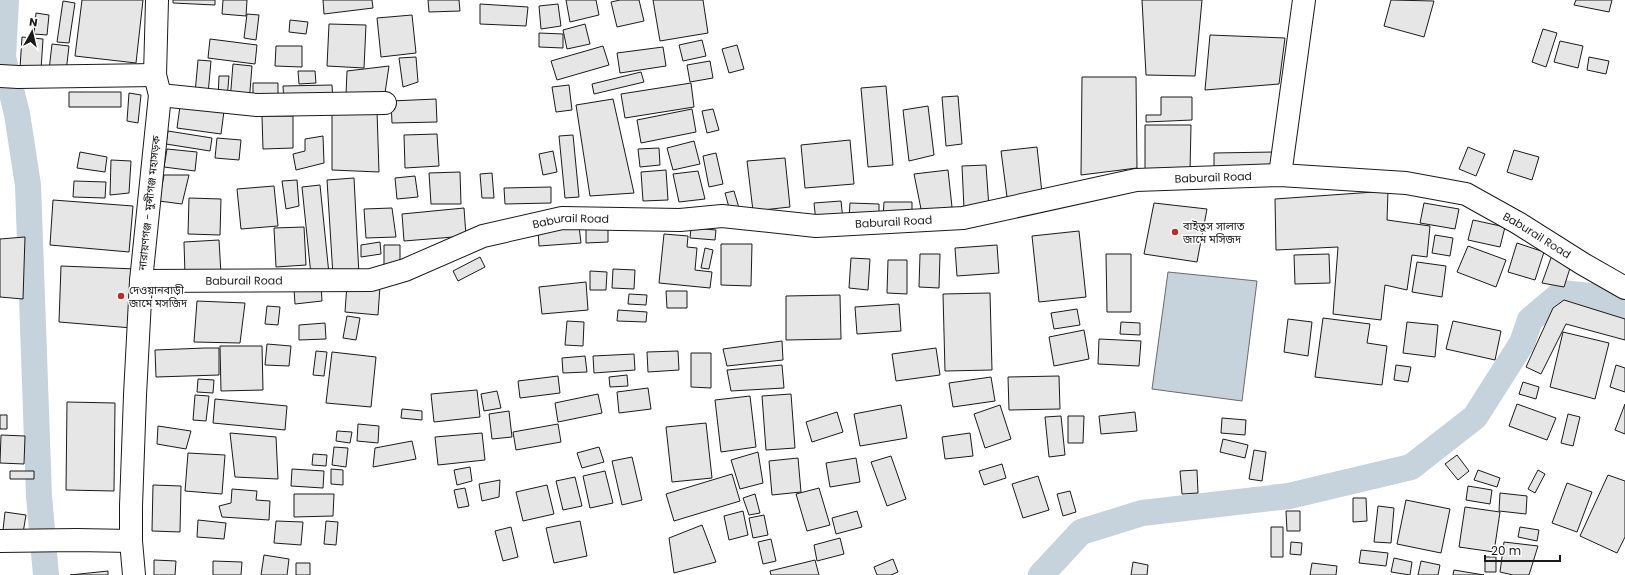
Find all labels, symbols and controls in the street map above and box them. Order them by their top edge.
north arrow [12,12,52,52]
text: N [28,14,39,31]
street label: নারায়ণগঞ্জ - মুন্সীগঞ্জ মহাসড়ক [134,135,164,272]
street label: Baburail Road [1174,168,1252,187]
street label: Baburail Road [1500,208,1574,262]
street label: Baburail Road [531,210,609,233]
street label: Baburail Road [855,212,933,232]
place label: বাইতুস সালাত জামে মসিজদ [1182,218,1245,247]
marker: বাইতুস সালাত জামে মসিজদ [1170,227,1180,237]
street label: Baburail Road [205,272,283,289]
place label: দেওয়ানবাড়ী জামে মসজিদ [128,282,188,311]
marker: দেওয়ানবাড়ী জামে মসজিদ [116,291,126,301]
scale bar [1485,537,1560,563]
text: 20 m [1491,542,1521,559]

